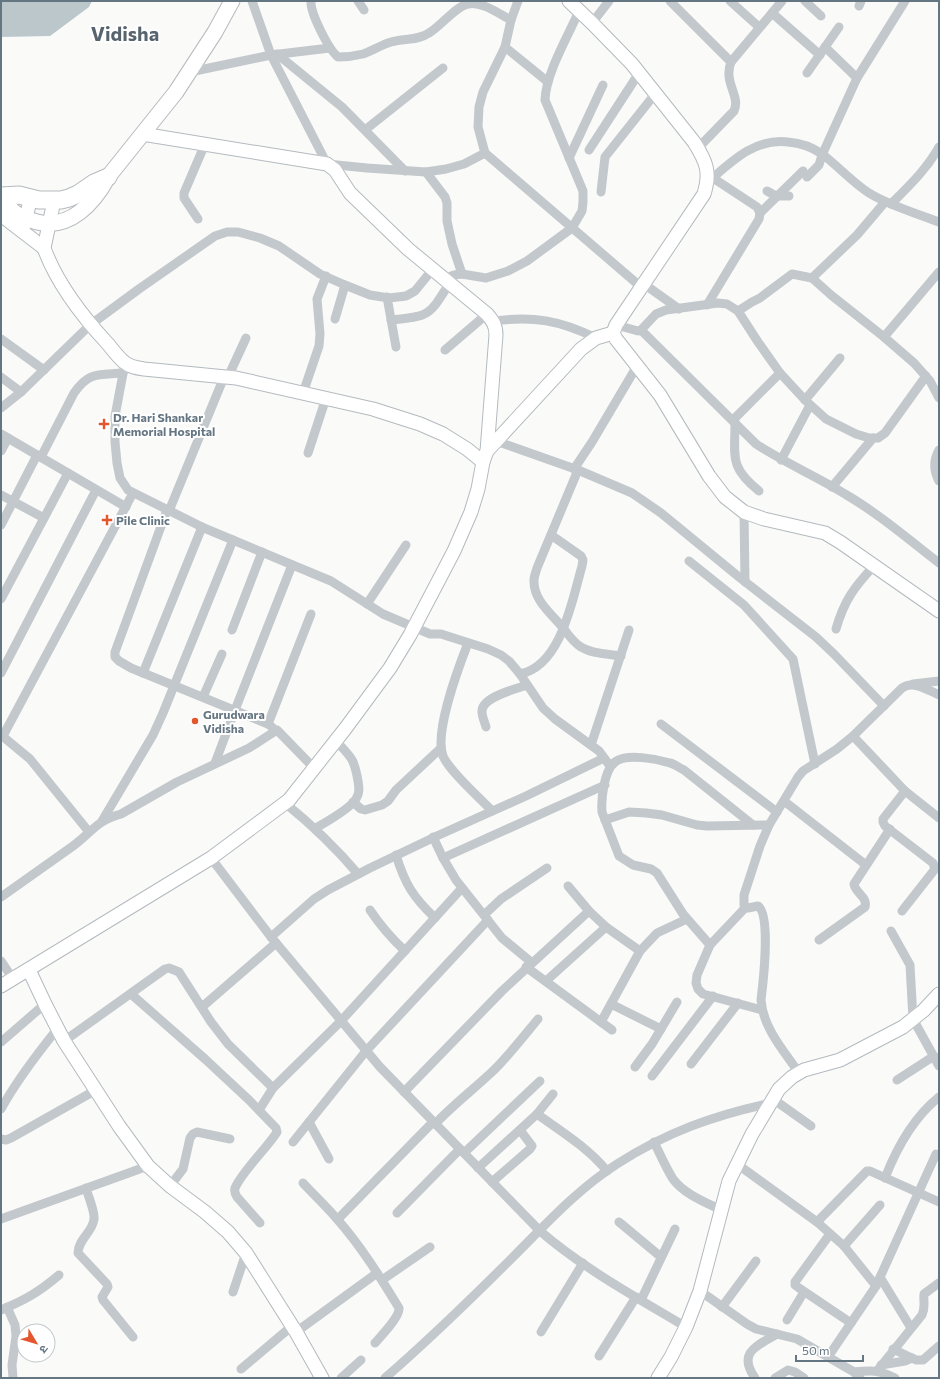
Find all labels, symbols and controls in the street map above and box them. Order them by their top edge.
district label: Vidisha [91,21,159,45]
place label: Dr. Hari Shankar Memorial Hospital [113,410,215,438]
marker: Dr. Hari Shankar Memorial Hospital [98,418,110,430]
place label: Pile Clinic [116,513,170,527]
marker: Pile Clinic [101,514,113,526]
place label: Gurudwara Vidisha [203,707,265,735]
marker: Gurudwara Vidisha [190,716,200,726]
north arrow [16,1323,56,1363]
scale bar [796,1337,863,1363]
text: उ [37,1343,51,1356]
text: 50 m [802,1343,830,1357]

